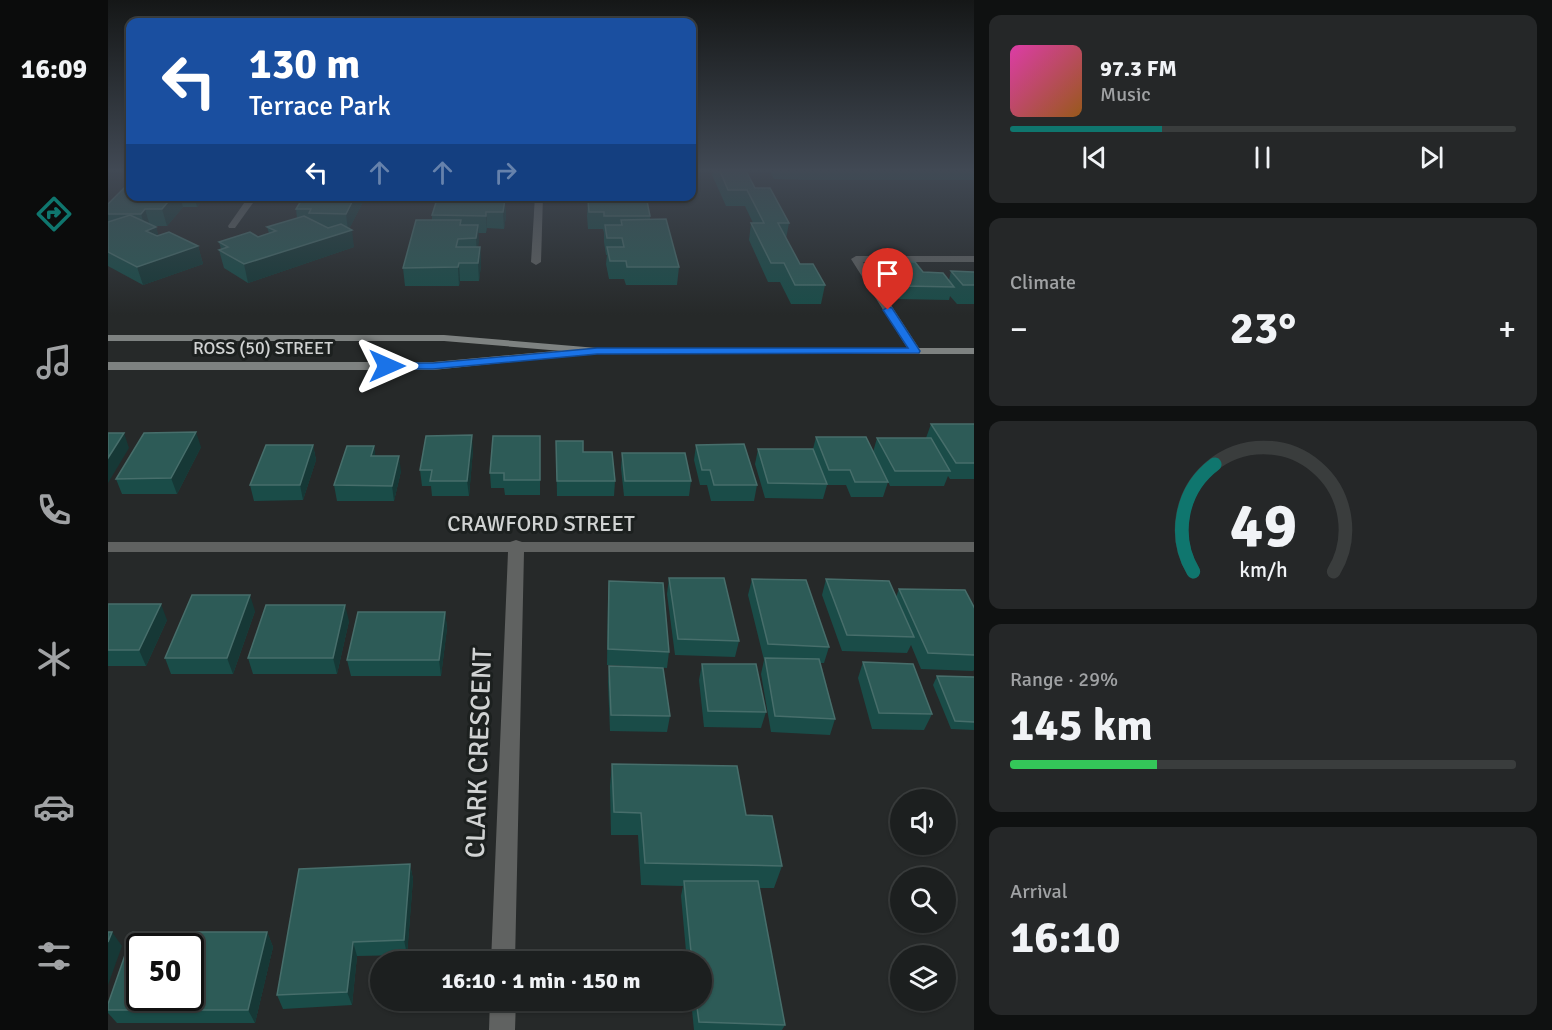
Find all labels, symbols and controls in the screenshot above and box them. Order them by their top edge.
text: 130 m [249,39,360,90]
icon: left [150,42,228,120]
text: 16:09 [21,53,87,86]
text: 97.3 FM [1100,55,1177,82]
text: Music [1100,82,1151,107]
text: Terrace Park [249,90,391,123]
icon: previous [1078,141,1111,174]
icon: pause [1246,141,1279,174]
icon: next [1415,141,1448,174]
icon: left [300,156,333,189]
icon: ahead [363,156,396,189]
icon: ahead [426,156,459,189]
icon: right [489,156,522,189]
icon: directions [33,193,75,235]
pin [862,248,913,310]
icon: arrive [871,257,904,290]
text: Climate [1010,270,1076,295]
text: 23° [1230,301,1296,356]
text: − [1010,309,1028,350]
text: + [1498,309,1516,350]
position arrow [355,334,419,398]
street label: ROSS (50) STREET [193,337,333,359]
icon: music [33,341,75,383]
text: 49 [1229,487,1297,564]
icon: phone [33,489,75,531]
street label: CRAWFORD STREET [447,510,635,537]
text: km/h [1239,557,1287,583]
icon: climate [33,638,75,680]
street label: CLARK CRESCENT [459,646,499,859]
text: Range · 29% [1010,667,1118,692]
text: 145 km [1010,698,1153,753]
icon: car [33,786,75,828]
map controls [890,789,956,1011]
button: sound [890,789,956,855]
button: search [890,867,956,933]
text: Arrival [1010,879,1068,904]
text: 16:10 [1010,910,1120,965]
speed limit sign: 50 [126,933,204,1011]
icon: filters [33,935,75,977]
button: layers [890,945,956,1011]
text: 16:10 · 1 min · 150 m [441,967,641,994]

